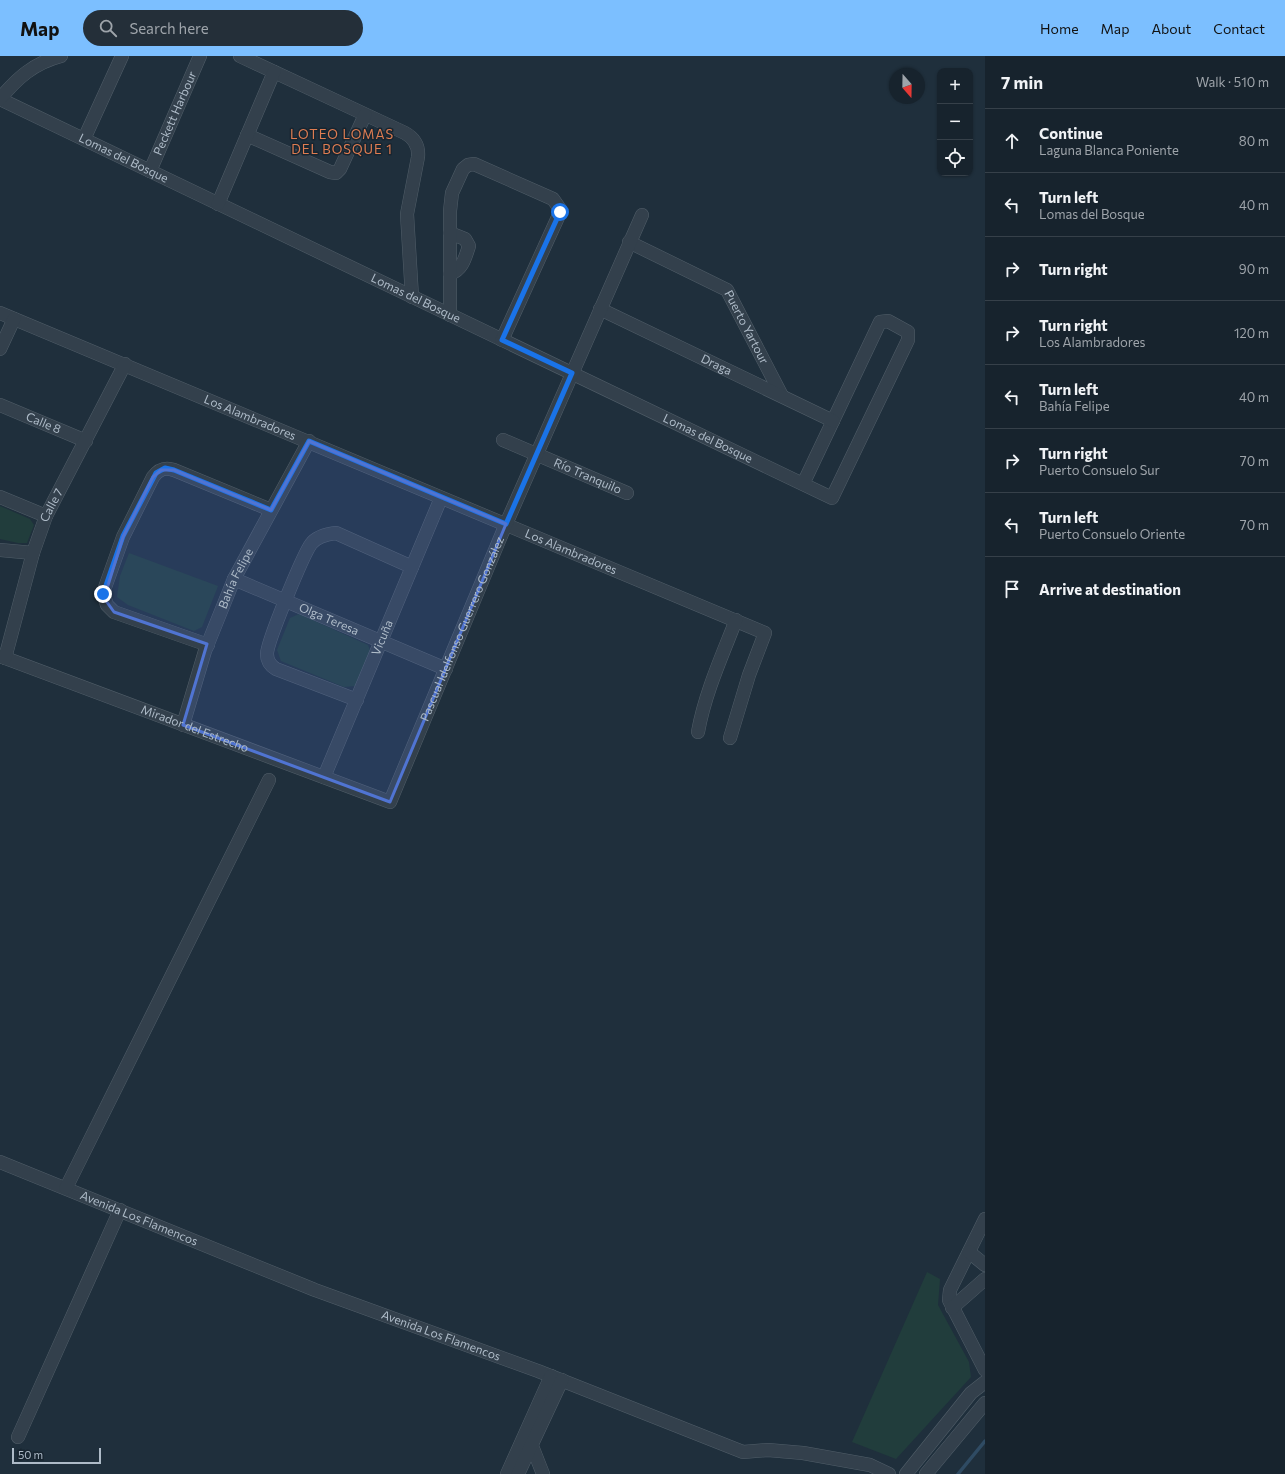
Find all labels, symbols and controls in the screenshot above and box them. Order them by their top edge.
search box [83,10,363,46]
text: Map [20,17,59,40]
icon: search [97,17,119,39]
text: Search here [129,19,209,37]
text: Home [1040,20,1079,37]
text: Map [1101,20,1129,37]
text: About [1151,20,1191,37]
text: Contact [1213,20,1265,37]
north arrow [889,68,925,104]
map controls [937,68,973,176]
button: + [937,68,973,104]
street label: Peckett Harbour [150,69,199,157]
text: 7 min [1001,72,1043,93]
text: Walk · 510 m [1196,74,1269,90]
button: − [937,104,973,140]
text: Continue [1039,124,1103,142]
district label: LOTEO LOMAS DEL BOSQUE 1 [290,126,394,157]
street label: Lomas del Bosque [77,130,171,185]
icon: ahead [1001,130,1023,152]
text: 80 m [1239,133,1269,149]
button: locate [937,140,973,176]
text: Laguna Blanca Poniente [1039,142,1179,158]
text: Turn left [1039,188,1098,206]
icon: left [1001,194,1023,216]
text: 40 m [1239,197,1269,213]
route start [551,203,569,221]
text: Lomas del Bosque [1039,206,1145,222]
icon: right [1001,258,1023,280]
text: Turn right [1039,260,1108,278]
text: 90 m [1239,261,1269,277]
street label: Lomas del Bosque [369,270,463,325]
street label: Puerto Yartour [722,288,772,366]
text: Turn right [1039,316,1108,334]
icon: right [1001,322,1023,344]
text: 120 m [1234,325,1269,341]
text: Los Alambradores [1039,334,1145,350]
street label: Draga [699,351,734,377]
text: Turn left [1039,380,1098,398]
icon: left [1001,386,1023,408]
text: 40 m [1239,389,1269,405]
street label: Los Alambradores [202,391,298,442]
text: Bahía Felipe [1039,398,1110,414]
street label: Calle 8 [24,409,63,436]
street label: Lomas del Bosque [661,410,755,465]
text: Turn right [1039,444,1108,462]
icon: right [1001,450,1023,472]
text: 70 m [1240,453,1269,469]
street label: Río Tranquilo [552,455,624,496]
text: Puerto Consuelo Sur [1039,462,1160,478]
street label: Calle 7 [37,486,65,523]
text: Turn left [1039,508,1098,526]
icon: left [1001,514,1023,536]
text: 70 m [1240,517,1269,533]
street label: Los Alambradores [523,526,620,576]
text: Puerto Consuelo Oriente [1039,526,1185,542]
street label: Pascual Idelfonso Guerrero González [417,534,506,723]
street label: Bahía Felipe [215,546,255,610]
icon: arrive [1001,578,1023,600]
text: Arrive at destination [1039,580,1181,598]
route end [94,585,112,603]
street label: Olga Teresa [297,599,361,637]
street label: Vicuña [368,618,395,657]
street label: Mirador del Estrecho [139,701,251,754]
street label: Avenida Los Flamencos [78,1187,200,1248]
street label: Avenida Los Flamencos [380,1307,503,1363]
scale bar [12,1446,101,1465]
text: 50 m [18,1448,43,1461]

